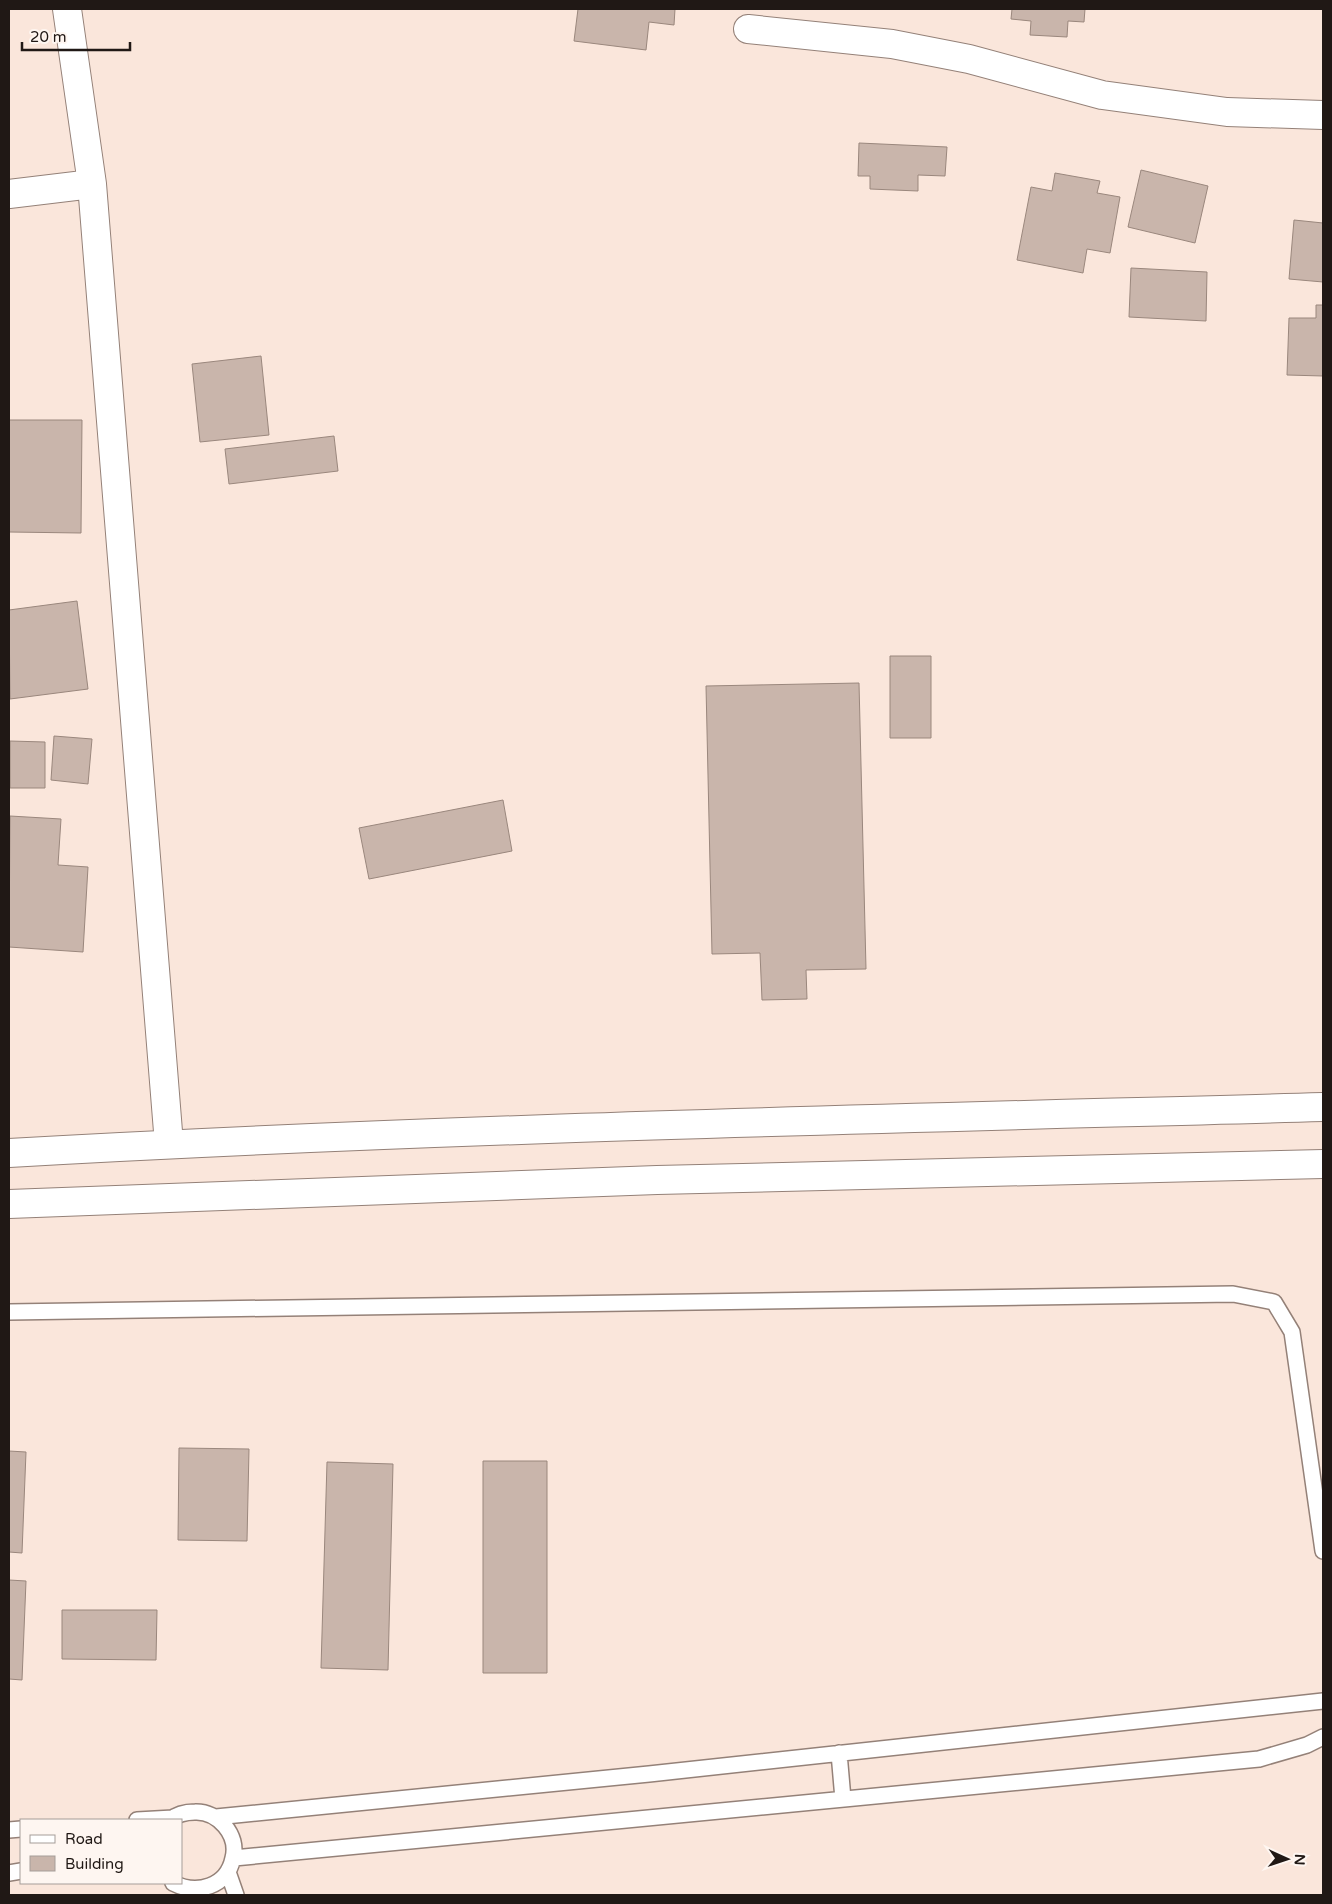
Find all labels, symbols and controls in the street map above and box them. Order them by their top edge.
scale bar [22,20,130,52]
text: 20 m [30,28,67,46]
legend [20,1819,182,1884]
text: Road [65,1830,103,1848]
north arrow [1262,1834,1312,1884]
text: N [1291,1854,1308,1866]
text: Building [65,1855,124,1873]

